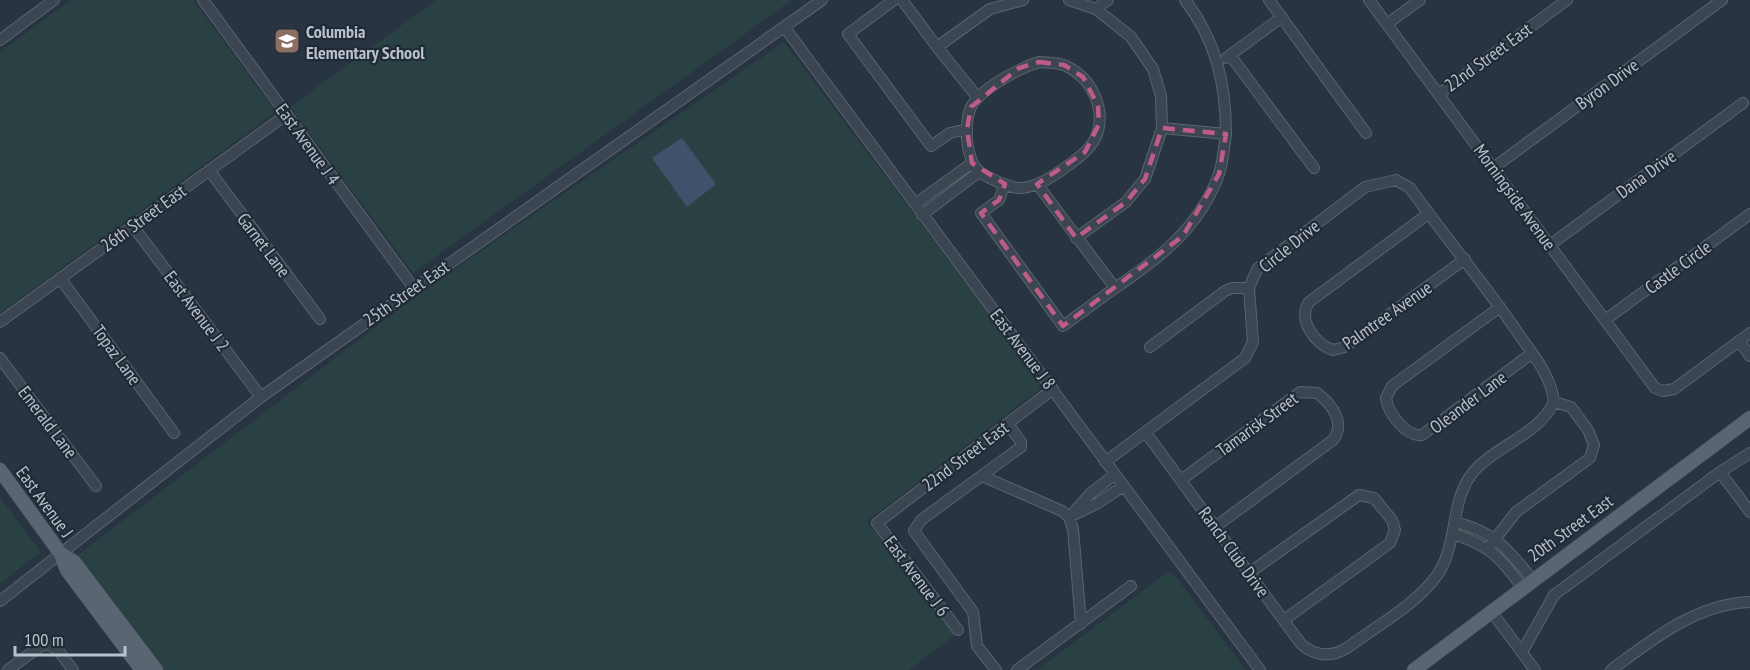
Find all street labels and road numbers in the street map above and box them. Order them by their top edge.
street label: 22nd Street East [1440,17,1536,97]
street label: Byron Drive [1571,53,1643,115]
street label: East Avenue J 4 [271,99,345,189]
street label: Morningside Avenue [1469,139,1561,255]
street label: Dana Drive [1612,145,1680,203]
street label: 26th Street East [96,179,190,257]
street label: Garnet Lane [232,208,296,282]
street label: Circle Drive [1254,215,1324,277]
street label: Castle Circle [1640,235,1716,299]
street label: 25th Street East [358,255,454,331]
street label: East Avenue J 2 [159,266,235,356]
street label: Palmtree Avenue [1338,276,1436,354]
street label: East Avenue J 8 [985,304,1061,394]
street label: Topaz Lane [88,320,146,390]
street label: Oleander Lane [1425,366,1511,438]
street label: Emerald Lane [13,381,83,463]
street label: Tamarisk Street [1212,387,1302,461]
street label: 22nd Street East [917,416,1013,496]
street label: East Avenue J [11,462,79,542]
street label: 20th Street East [1523,489,1617,567]
street label: Ranch Club Drive [1193,502,1275,602]
street label: East Avenue J 6 [879,531,955,621]

